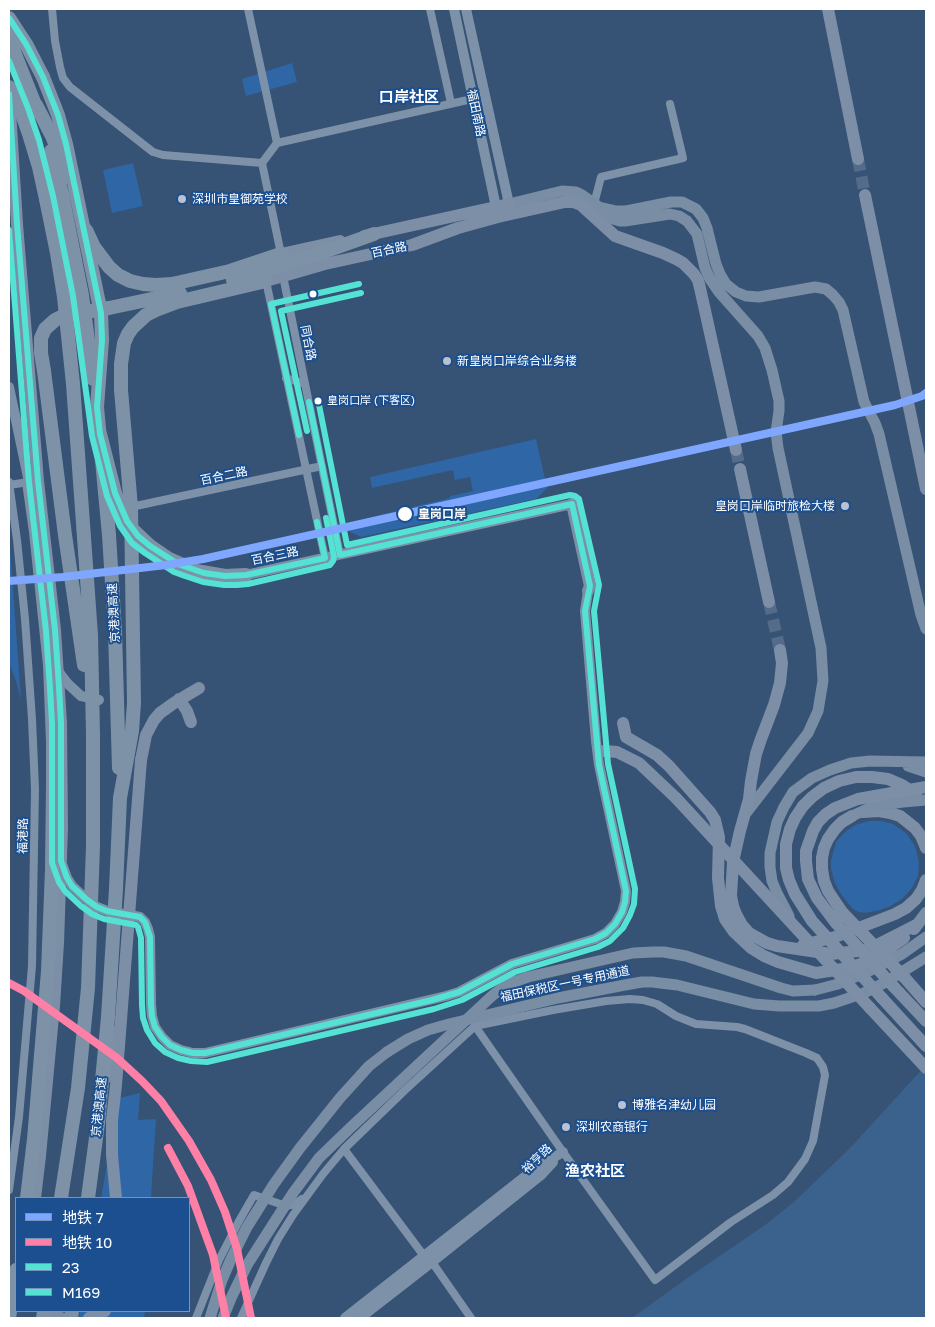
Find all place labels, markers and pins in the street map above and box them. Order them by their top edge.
place label: 深圳市皇御苑学校 [192,192,288,206]
marker: 深圳市皇御苑学校 [176,193,188,205]
unlabelled marker [308,289,318,299]
place label: 新皇岗口岸综合业务楼 [457,354,577,368]
marker: 新皇岗口岸综合业务楼 [441,355,453,367]
place label: 皇岗口岸 (下客区) [327,394,415,408]
marker: 皇岗口岸 (下客区) [313,396,323,406]
place label: 皇岗口岸临时旅检大楼 [715,499,835,513]
marker: 皇岗口岸临时旅检大楼 [839,500,851,512]
marker: 皇岗口岸 [396,505,414,523]
place label: 皇岗口岸 [418,507,466,521]
place label: 博雅名津幼儿园 [632,1098,716,1112]
marker: 博雅名津幼儿园 [616,1099,628,1111]
place label: 深圳农商银行 [576,1120,648,1134]
marker: 深圳农商银行 [560,1121,572,1133]

